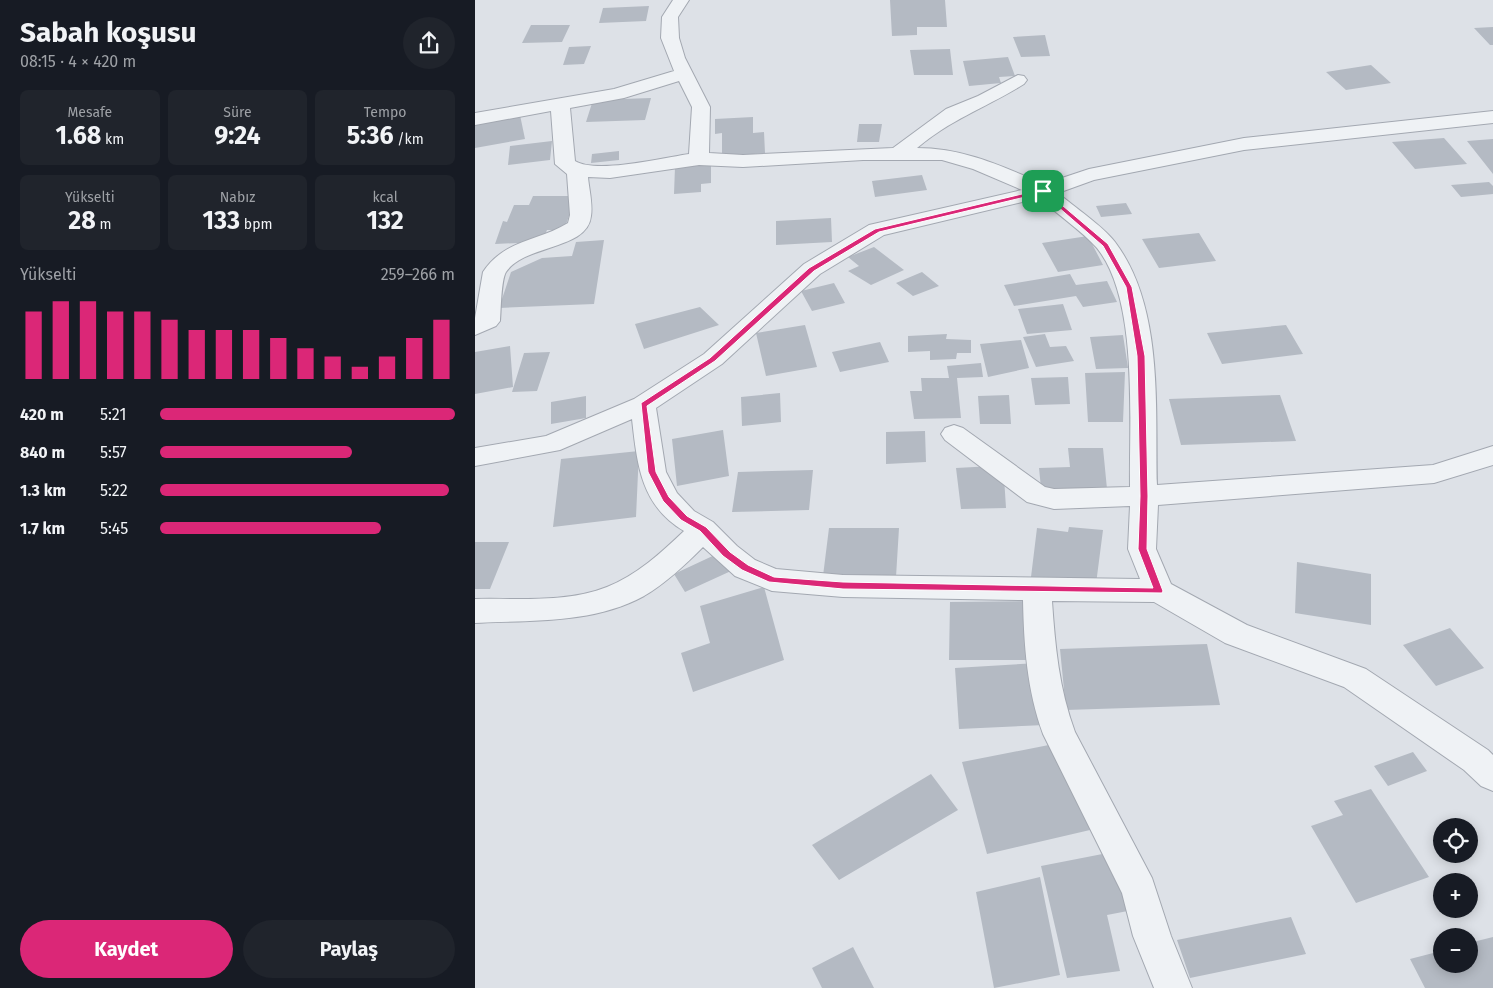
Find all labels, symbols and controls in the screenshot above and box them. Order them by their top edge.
text: Sabah koşusu [20,16,196,49]
button: share [403,17,455,69]
text: 08:15 · 4 × 420 m [20,52,136,71]
text: Mesafe [67,104,112,121]
text: Süre [223,104,252,121]
text: Tempo [364,104,406,121]
text: 1.68 [55,121,101,151]
text: 9:24 [214,121,261,151]
text: 5:36 [347,121,394,151]
text: km [101,131,124,148]
text: /km [394,131,424,148]
pin [1022,170,1064,212]
icon: arrive [1029,177,1057,205]
text: Yükselti [65,189,115,206]
text: Nabız [220,189,255,206]
text: kcal [373,189,398,206]
text: 28 [68,206,96,236]
text: 133 [203,206,240,236]
text: 132 [367,206,404,236]
text: m [96,216,111,233]
text: bpm [240,216,272,233]
text: Yükselti [20,265,77,284]
text: 259–266 m [381,265,455,284]
text: 420 m [20,405,64,424]
text: 5:21 [100,405,126,424]
text: 840 m [20,443,65,462]
text: 5:57 [100,443,127,462]
text: 1.3 km [20,481,66,500]
text: 5:22 [100,481,128,500]
text: 1.7 km [20,519,65,538]
text: 5:45 [100,519,128,538]
map controls [1433,818,1478,973]
button: locate [1433,818,1478,863]
button: + [1433,873,1478,918]
button: Kaydet [20,920,233,978]
button: Paylaş [243,920,455,978]
button: − [1433,928,1478,973]

